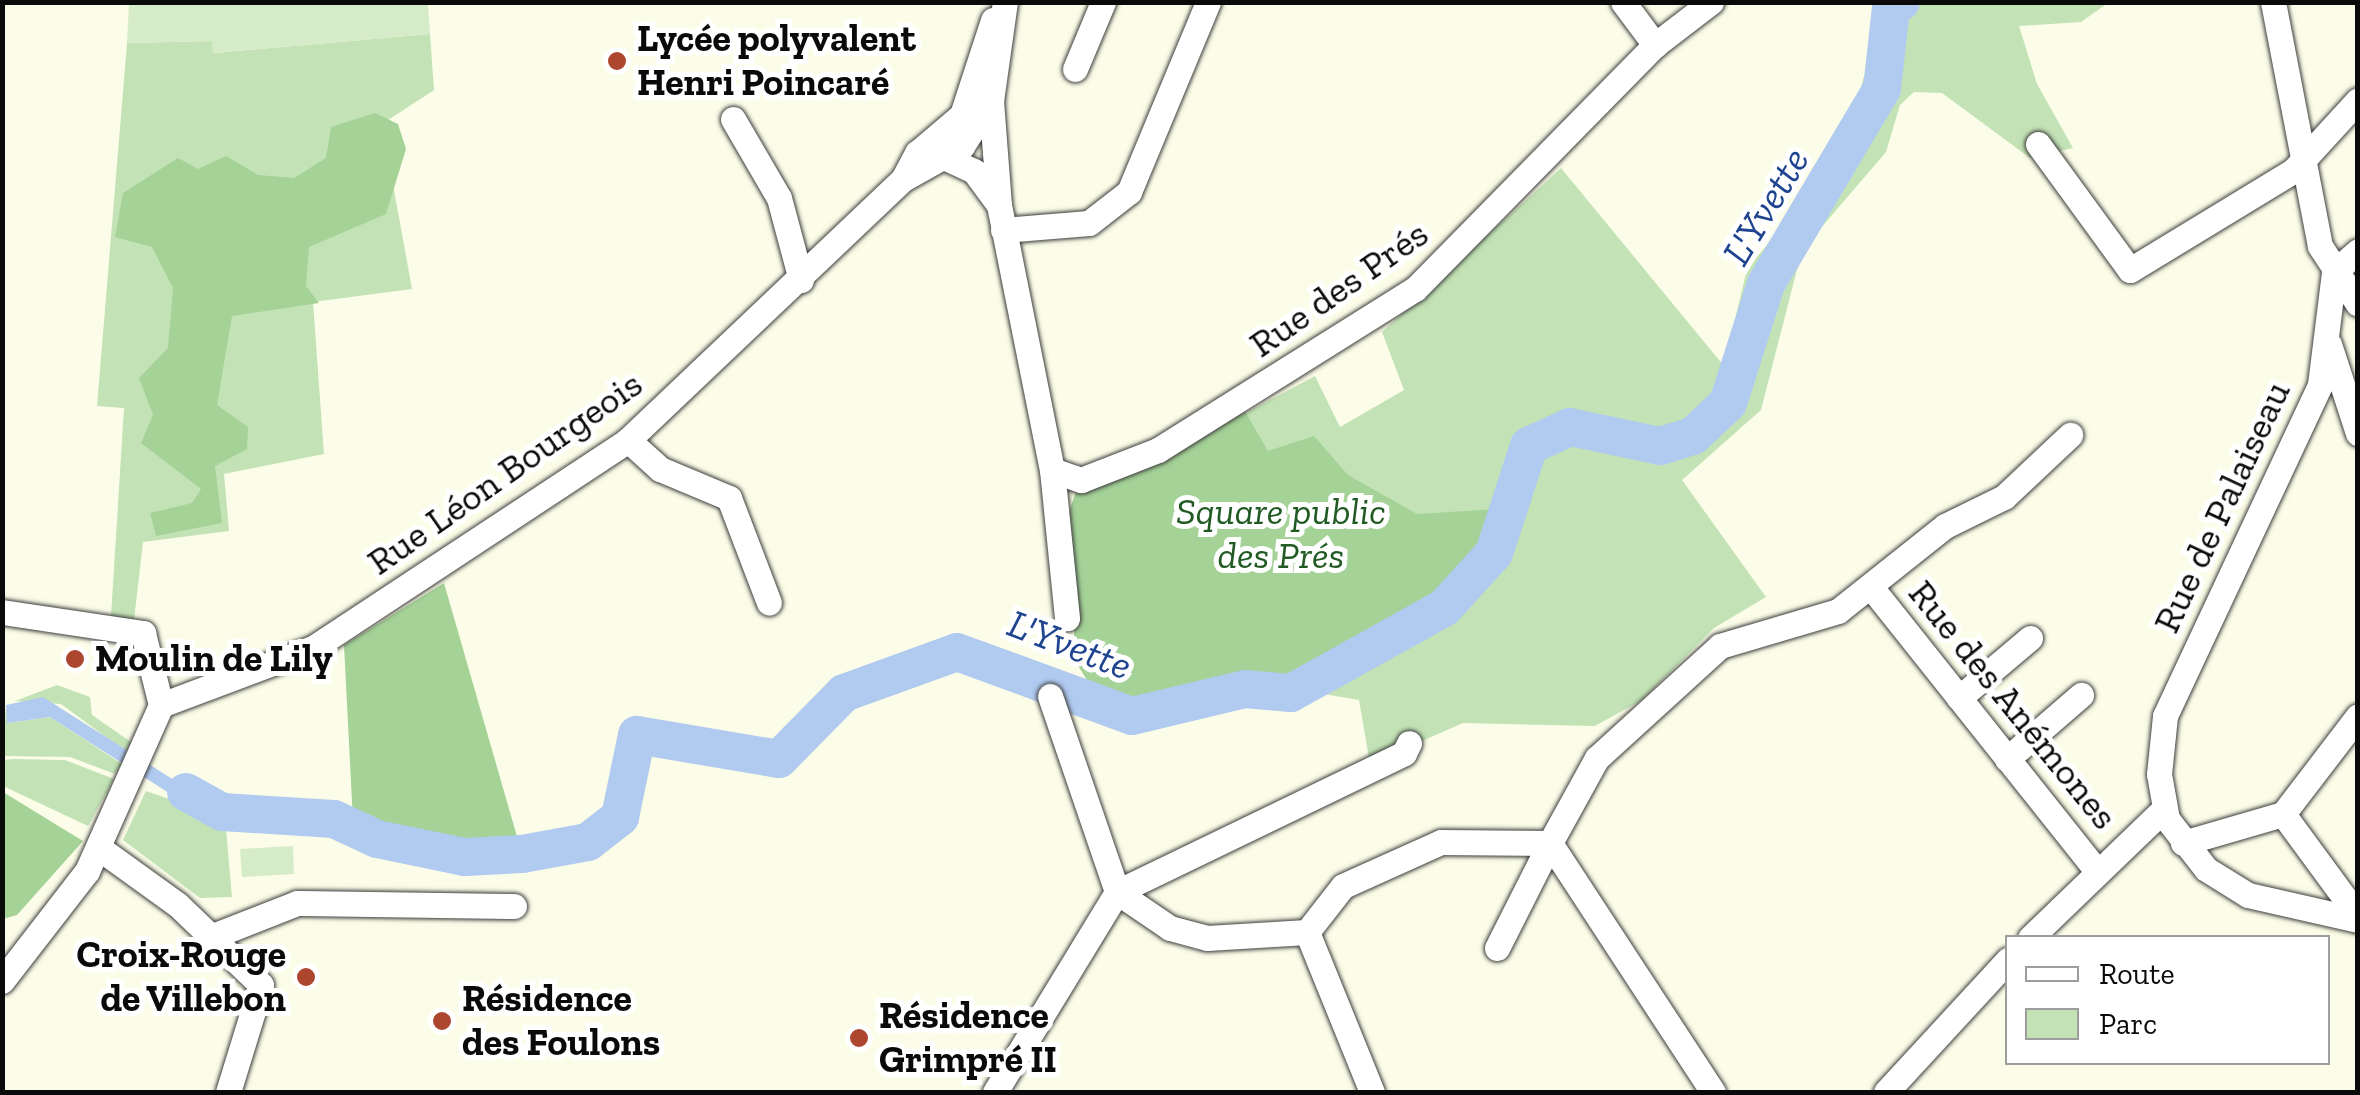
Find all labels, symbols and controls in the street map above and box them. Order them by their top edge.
place label: Lycée polyvalent Henri Poincaré [637,16,916,105]
marker: Lycée polyvalent Henri Poincaré [606,50,628,72]
water label: L'Yvette [1711,139,1819,273]
street label: Rue des Prés [1241,211,1437,367]
street label: Rue Léon Bourgeois [359,361,651,585]
street label: Rue de Palaiseau [2144,374,2300,640]
park label: Square public des Prés [1176,489,1386,578]
street label: Rue des Anémones [1898,571,2128,839]
water label: L'Yvette [1001,599,1139,689]
place label: Moulin de Lily [95,636,333,682]
marker: Moulin de Lily [64,648,86,670]
place label: Croix-Rouge de Villebon [76,932,286,1022]
legend [2005,935,2330,1065]
text: Route [2099,956,2175,992]
marker: Croix-Rouge de Villebon [295,966,317,988]
place label: Résidence des Foulons [462,976,660,1066]
place label: Résidence Grimpré II [879,993,1057,1082]
text: Parc [2099,1006,2157,1042]
marker: Résidence des Foulons [431,1010,453,1032]
marker: Résidence Grimpré II [848,1027,870,1049]

